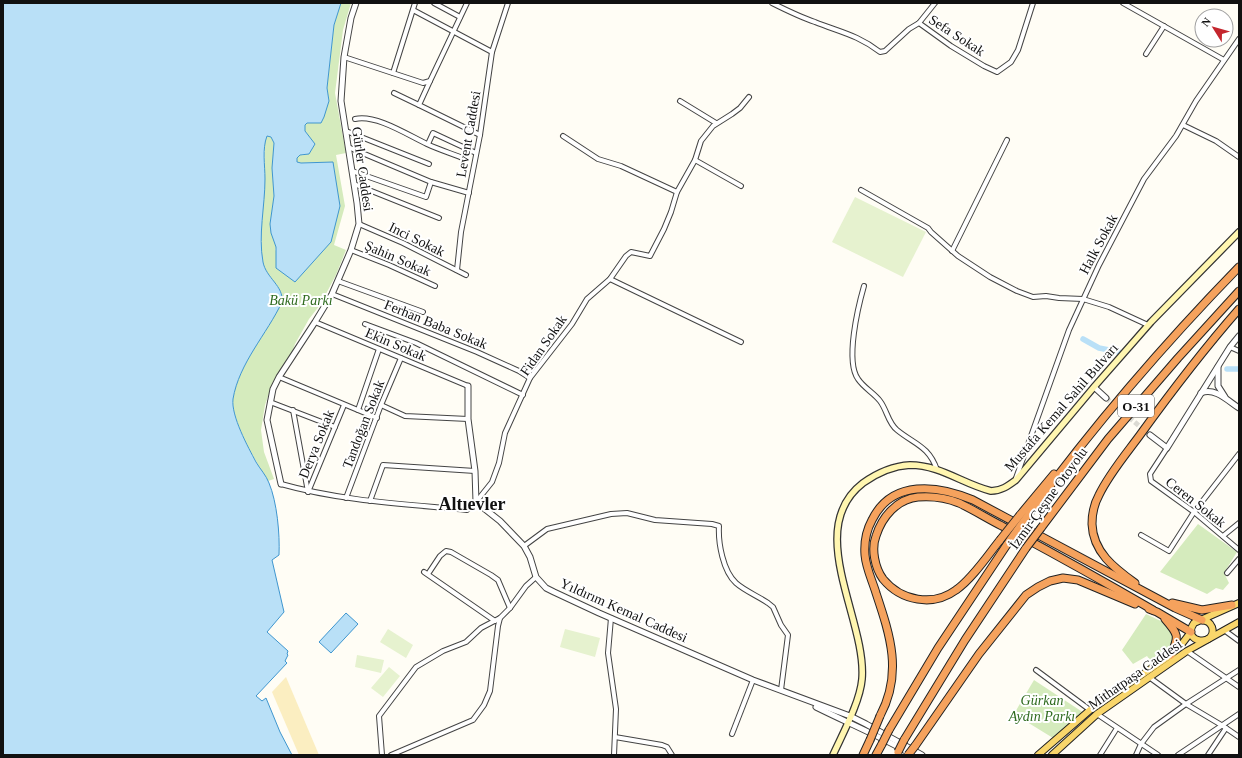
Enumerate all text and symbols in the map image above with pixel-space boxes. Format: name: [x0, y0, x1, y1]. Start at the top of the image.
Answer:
north arrow: [1194, 8, 1234, 48]
street label: Sefa Sokak: [926, 12, 987, 59]
text: N: [1199, 15, 1213, 29]
street label: Levent Caddesi: [454, 90, 483, 178]
street label: Gürler Caddesi: [349, 126, 376, 212]
street label: Halk Sokak: [1076, 212, 1120, 277]
street label: Inci Sokak: [386, 219, 447, 259]
street label: Şahin Sokak: [362, 238, 433, 279]
park label: Bakü Parkı: [269, 293, 333, 308]
street label: Ferhan Baba Sokak: [382, 297, 489, 352]
street label: Fidan Sokak: [517, 312, 570, 378]
street label: Ekin Sokak: [363, 325, 429, 364]
street label: Mustafa Kemal Sahil Bulvarı: [1002, 340, 1121, 474]
street label: Tandoğan Sokak: [340, 378, 387, 471]
road number: O-31: [1118, 395, 1154, 417]
street label: Derya Sokak: [296, 408, 337, 481]
street label: İzmir-Çeşme Otoyolu: [1006, 444, 1090, 552]
street label: Ceren Sokak: [1163, 474, 1229, 530]
district label: Altıevler: [439, 494, 505, 514]
street label: Yıldırım Kemal Caddesi: [558, 576, 690, 645]
street label: Mithatpaşa Caddesi: [1086, 636, 1185, 712]
park label: Gürkan Aydın Parkı: [1008, 693, 1075, 724]

